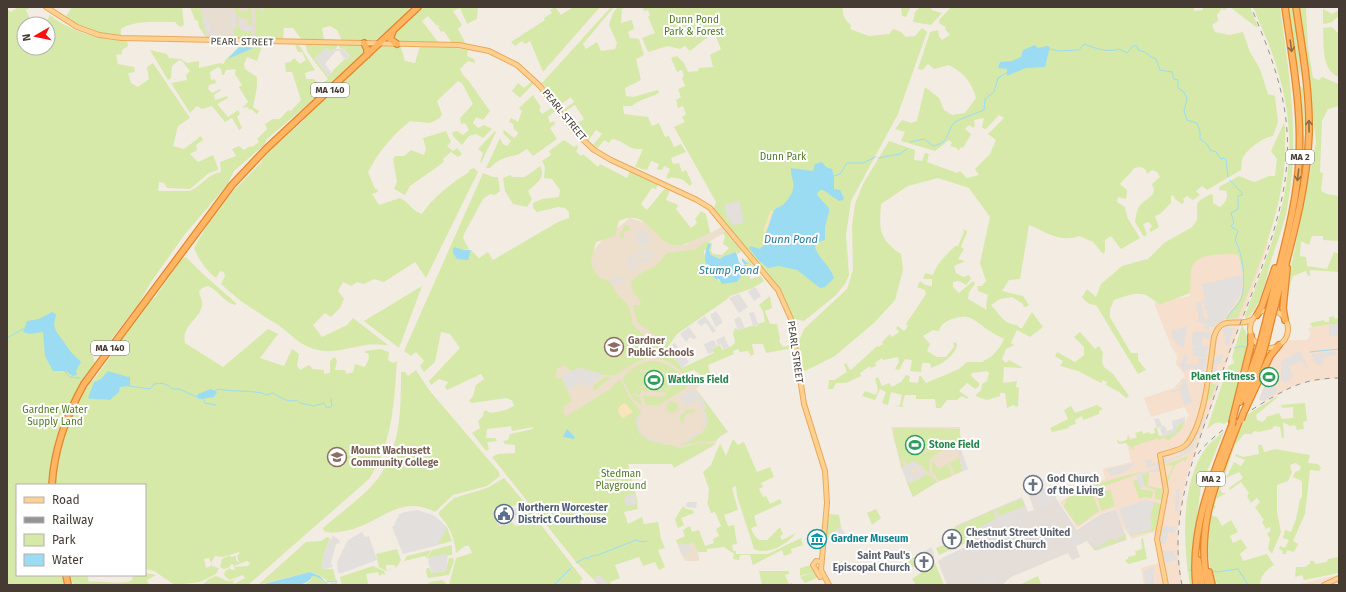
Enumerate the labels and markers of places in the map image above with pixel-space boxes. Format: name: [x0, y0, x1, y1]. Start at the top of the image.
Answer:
place label: Gardner Public Schools: [628, 335, 694, 359]
school or university icon: Gardner Public Schools: [603, 336, 625, 358]
sports icon: Planet Fitness: [1258, 366, 1280, 388]
sports icon: Watkins Field: [643, 369, 665, 391]
place label: Planet Fitness: [1191, 371, 1255, 383]
place label: Watkins Field: [668, 374, 729, 386]
sports icon: Stone Field: [904, 434, 926, 456]
place label: Stone Field: [929, 439, 980, 451]
place label: Mount Wachusett Community College: [351, 445, 439, 469]
school or university icon: Mount Wachusett Community College: [326, 446, 348, 468]
place label: God Church of the Living: [1047, 473, 1104, 497]
church icon: God Church of the Living: [1022, 474, 1044, 496]
place label: Northern Worcester District Courthouse: [518, 502, 609, 526]
public building icon: Northern Worcester District Courthouse: [493, 503, 515, 525]
place label: Chestnut Street United Methodist Church: [966, 527, 1070, 551]
museum icon: Gardner Museum: [806, 528, 828, 550]
church icon: Chestnut Street United Methodist Church: [941, 528, 963, 550]
place label: Gardner Museum: [831, 533, 908, 545]
place label: Saint Paul's Episcopal Church: [833, 550, 910, 574]
church icon: Saint Paul's Episcopal Church: [913, 551, 935, 573]

